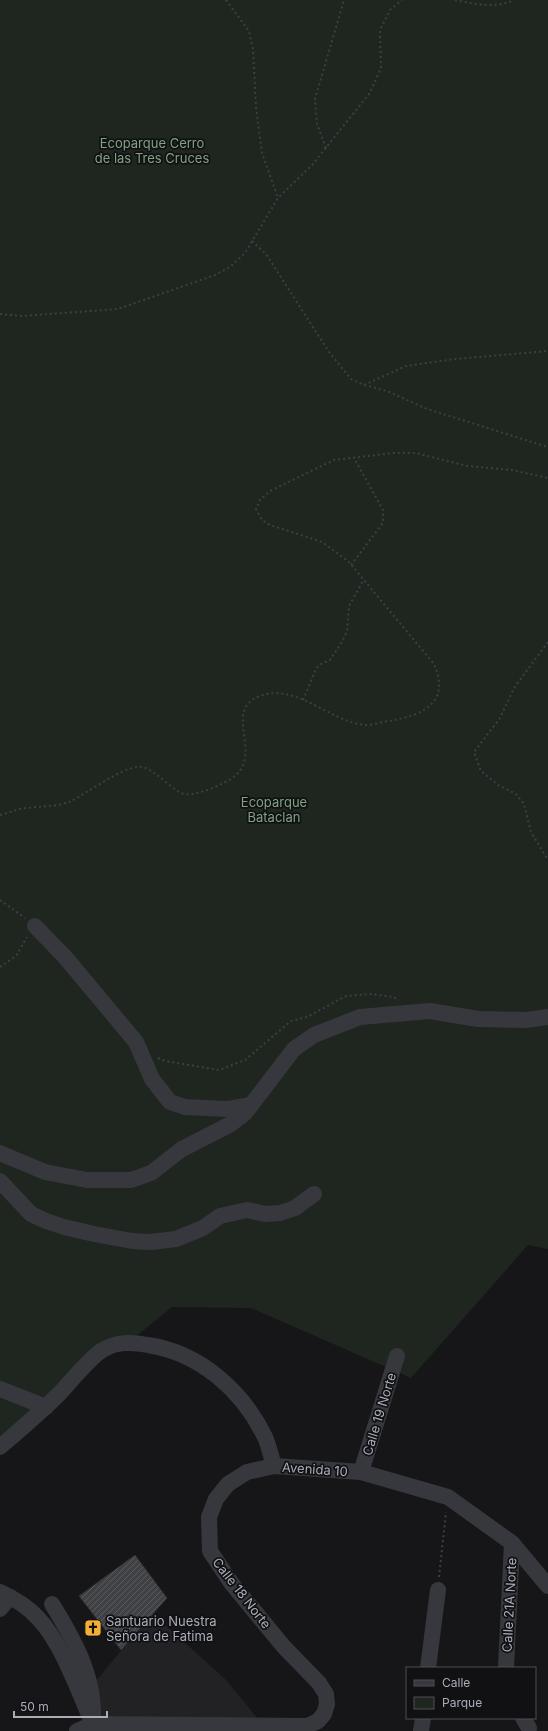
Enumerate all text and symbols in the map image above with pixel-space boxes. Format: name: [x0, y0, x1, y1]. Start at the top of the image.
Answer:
park label: Ecoparque Cerro de las Tres Cruces: [95, 135, 209, 166]
park label: Ecoparque Bataclan: [241, 794, 307, 825]
street label: Calle 19 Norte: [359, 1371, 399, 1457]
street label: Avenida 10: [282, 1459, 348, 1479]
street label: Calle 18 Norte: [209, 1554, 275, 1632]
street label: Calle 21A Norte: [499, 1557, 519, 1653]
place label: Santuario Nuestra Señora de Fatima: [106, 1613, 217, 1644]
church icon: Santuario Nuestra Señora de Fatima: [83, 1618, 103, 1638]
legend: [406, 1667, 536, 1719]
text: Calle: [442, 1675, 470, 1690]
scale bar: [14, 1693, 107, 1719]
text: Parque: [442, 1695, 482, 1710]
text: 50 m: [20, 1699, 49, 1714]

